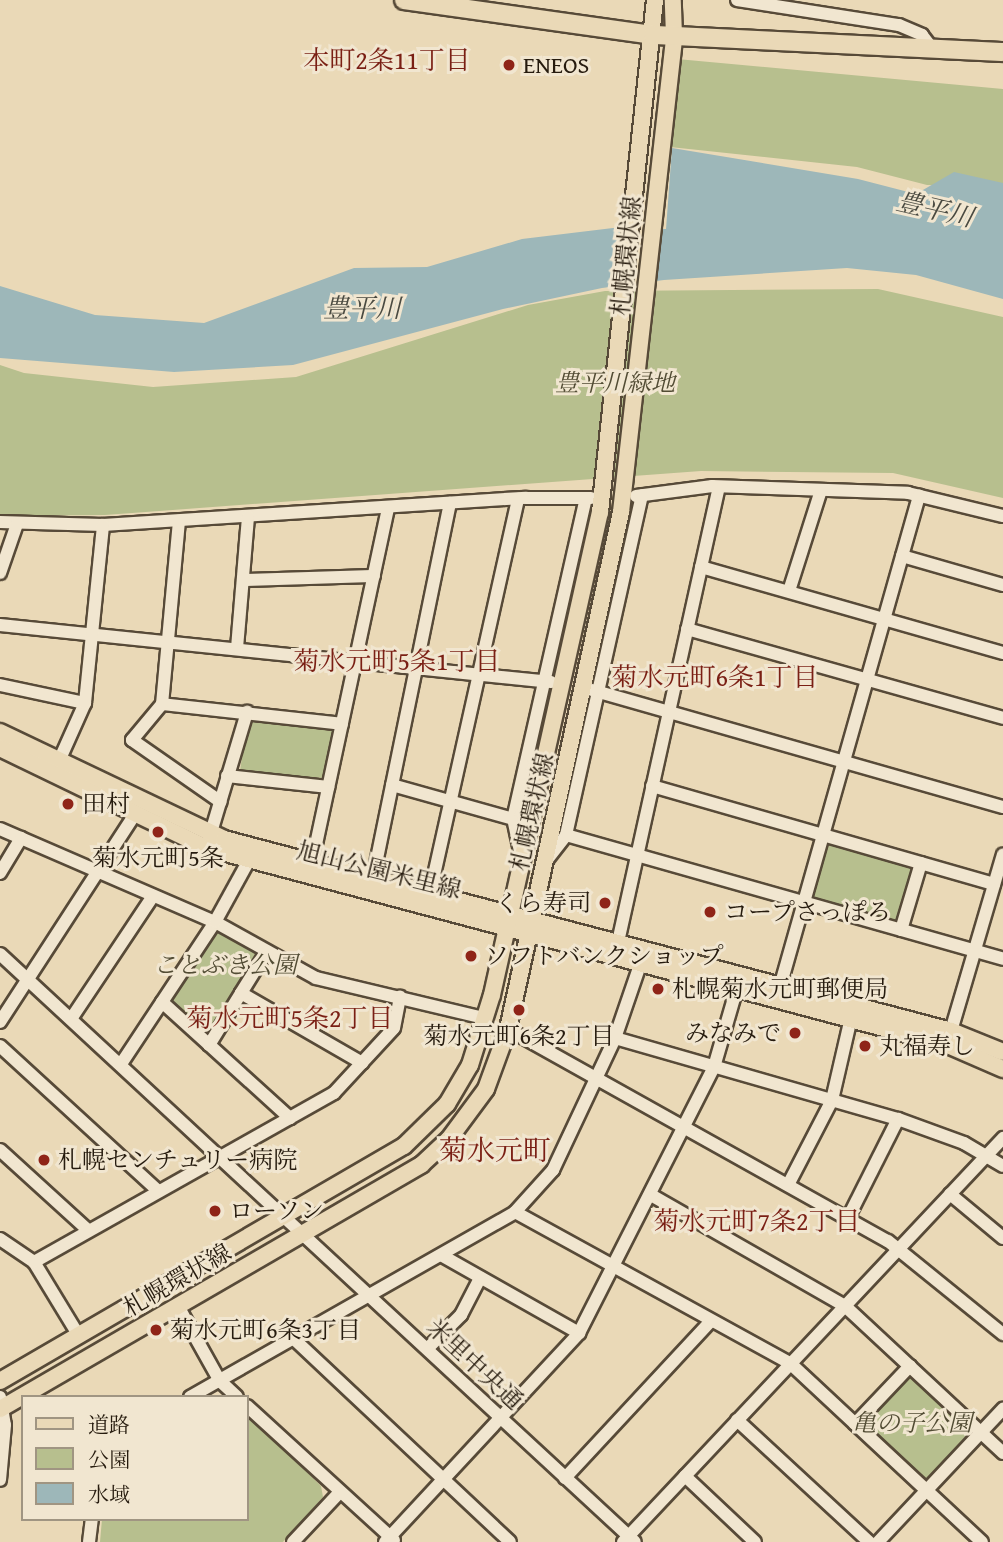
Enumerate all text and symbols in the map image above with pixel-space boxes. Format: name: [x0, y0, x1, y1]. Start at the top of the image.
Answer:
district label: 本町2条11丁目: [303, 44, 471, 76]
place label: ENEOS: [523, 51, 589, 79]
marker: ENEOS: [501, 57, 517, 73]
water label: 豊平川: [893, 185, 977, 233]
street label: 札幌環状線: [605, 195, 647, 317]
water label: 豊平川: [323, 292, 401, 324]
park label: 豊平川緑地: [555, 369, 675, 397]
district label: 菊水元町5条1丁目: [293, 645, 501, 677]
district label: 菊水元町6条1丁目: [611, 661, 819, 693]
street label: 札幌環状線: [504, 750, 560, 874]
place label: 田村: [82, 790, 130, 818]
marker: 田村: [60, 796, 76, 812]
marker: 菊水元町5条: [150, 824, 166, 840]
street label: 旭山公園米里線: [294, 836, 464, 904]
place label: 菊水元町5条: [92, 844, 224, 872]
place label: くら寿司: [495, 889, 591, 917]
marker: くら寿司: [597, 895, 613, 911]
place label: コープさっぽろ: [724, 898, 892, 926]
marker: コープさっぽろ: [702, 904, 718, 920]
place label: ソフトバンクショップ: [485, 942, 725, 970]
marker: ソフトバンクショップ: [463, 948, 479, 964]
park label: ことぶき公園: [153, 951, 297, 979]
place label: 札幌菊水元町郵便局: [672, 975, 888, 1003]
marker: 札幌菊水元町郵便局: [650, 981, 666, 997]
district label: 菊水元町5条2丁目: [186, 1002, 394, 1034]
marker: 菊水元町6条2丁目: [511, 1002, 527, 1018]
place label: みなみで: [685, 1019, 781, 1047]
place label: 菊水元町6条2丁目: [423, 1022, 615, 1050]
marker: みなみで: [787, 1025, 803, 1041]
place label: 丸福寿し: [879, 1032, 975, 1060]
marker: 丸福寿し: [857, 1038, 873, 1054]
district label: 菊水元町: [439, 1133, 551, 1167]
place label: 札幌センチュリー病院: [58, 1146, 298, 1174]
marker: 札幌センチュリー病院: [36, 1152, 52, 1168]
place label: ローソン: [229, 1197, 325, 1225]
marker: ローソン: [207, 1203, 223, 1219]
district label: 菊水元町7条2丁目: [653, 1205, 861, 1237]
street label: 札幌環状線: [118, 1238, 236, 1322]
street label: 米里中央通: [421, 1313, 529, 1415]
place label: 菊水元町6条3丁目: [170, 1316, 361, 1344]
marker: 菊水元町6条3丁目: [148, 1322, 164, 1338]
legend: [21, 1395, 248, 1521]
text: 道路: [88, 1409, 130, 1440]
park label: 亀の子公園: [852, 1409, 972, 1437]
text: 公園: [88, 1444, 130, 1475]
text: 水域: [88, 1479, 130, 1510]

